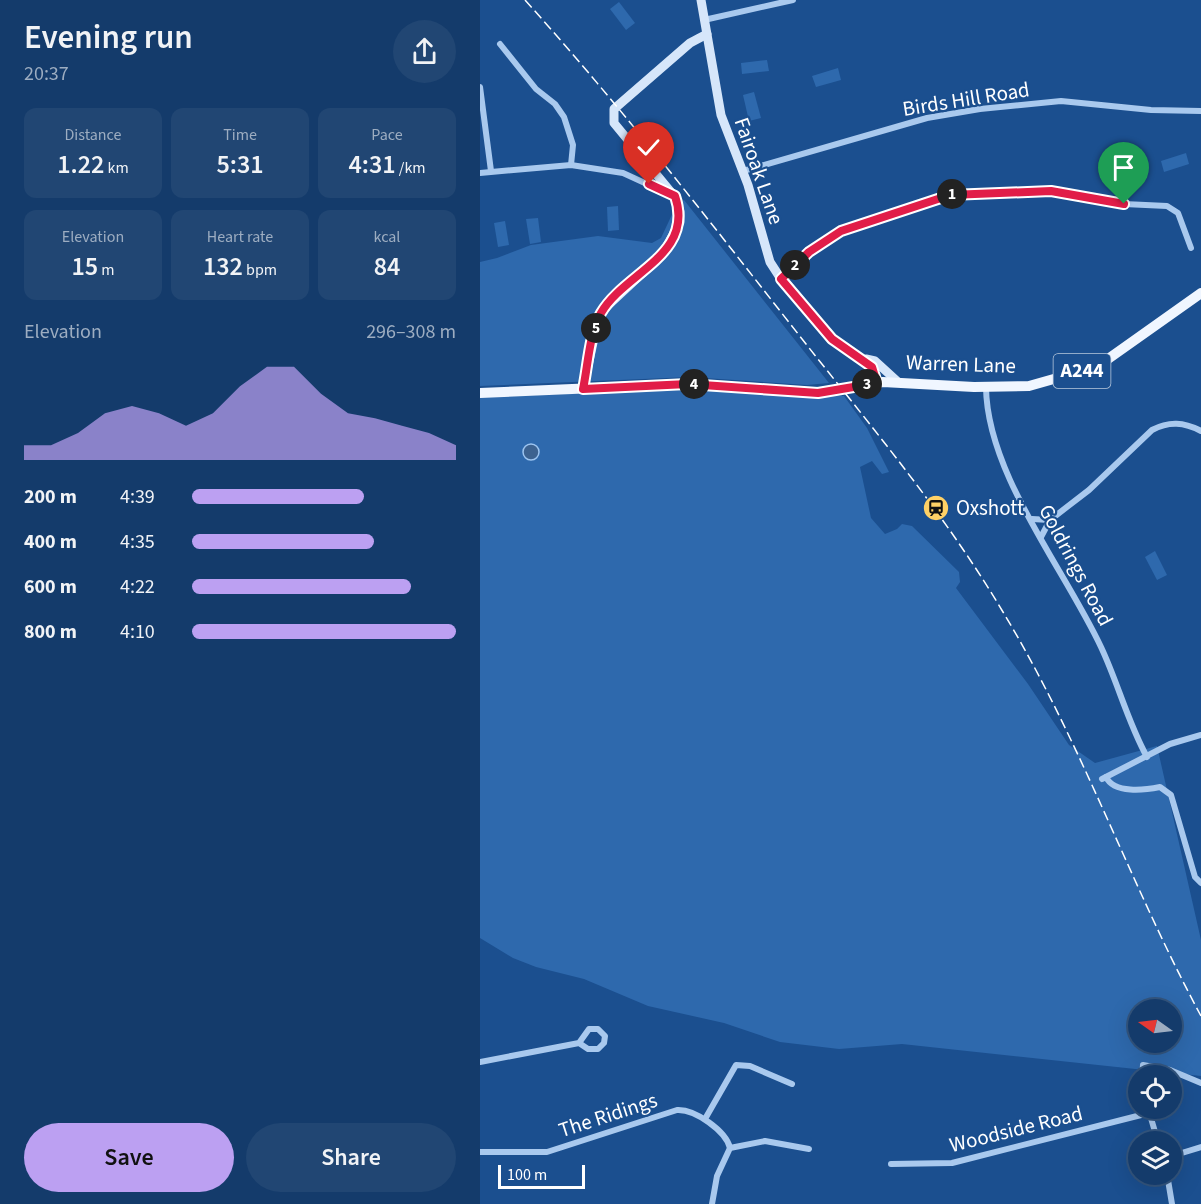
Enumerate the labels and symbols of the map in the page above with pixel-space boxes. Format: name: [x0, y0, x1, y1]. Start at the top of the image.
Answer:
street label: Birds Hill Road: [900, 74, 1032, 124]
street label: Fairoak Lane: [727, 113, 791, 229]
pin: [623, 122, 674, 184]
pin: [1098, 142, 1149, 204]
pin: 1: [937, 179, 967, 209]
pin: 2: [780, 250, 810, 280]
pin: 5: [581, 313, 611, 343]
street label: Warren Lane: [906, 347, 1016, 381]
road number: A244: [1054, 354, 1110, 388]
pin: 4: [679, 369, 709, 399]
pin: 3: [852, 369, 882, 399]
station icon: Oxshott: [921, 493, 951, 523]
place label: Oxshott: [956, 493, 1024, 523]
street label: Goldrings Road: [1031, 499, 1121, 631]
north arrow: [1128, 999, 1182, 1053]
street label: The Ridings: [555, 1085, 661, 1145]
street label: Woodside Road: [946, 1098, 1086, 1160]
scale bar: [498, 1162, 585, 1190]

